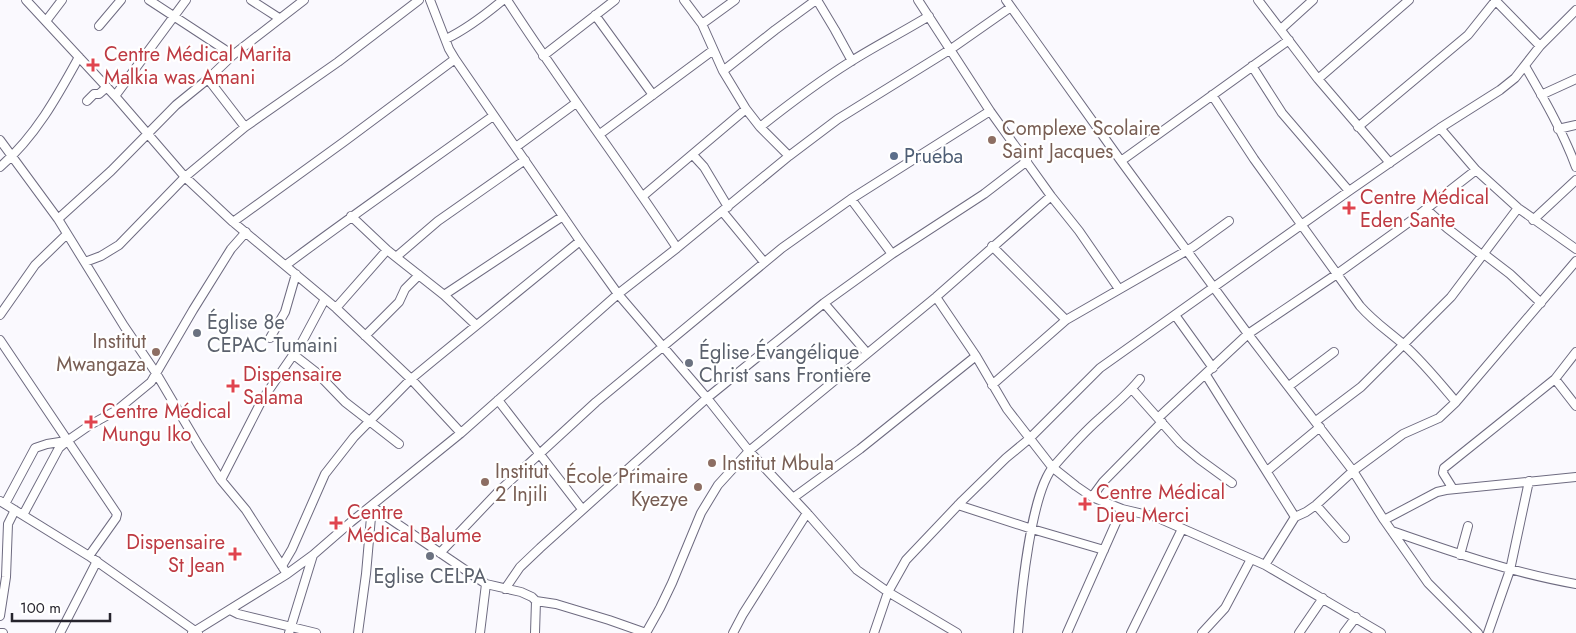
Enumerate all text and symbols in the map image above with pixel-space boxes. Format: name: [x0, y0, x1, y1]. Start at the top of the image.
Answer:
place label: Centre Médical Marita Malkia was Amani: [104, 40, 291, 92]
marker: Centre Médical Marita Malkia was Amani: [86, 58, 100, 72]
place label: Complexe Scolaire Saint Jacques: [1002, 114, 1160, 166]
marker: Complexe Scolaire Saint Jacques: [986, 134, 998, 146]
place label: Prueba: [904, 142, 963, 171]
marker: Prueba: [888, 150, 900, 162]
place label: Centre Médical Eden Sante: [1360, 183, 1489, 235]
marker: Centre Médical Eden Sante: [1342, 201, 1356, 215]
place label: Église 8e CEPAC Tumaini: [207, 308, 338, 360]
place label: Institut Mwangaza: [56, 327, 146, 379]
marker: Église 8e CEPAC Tumaini: [191, 327, 203, 339]
place label: Église Évangélique Christ sans Frontière: [699, 338, 871, 390]
marker: Institut Mwangaza: [150, 346, 162, 358]
marker: Église Évangélique Christ sans Frontière: [683, 357, 695, 369]
place label: Dispensaire Salama: [243, 360, 342, 412]
marker: Dispensaire Salama: [227, 380, 239, 392]
place label: Centre Médical Mungu Iko: [102, 397, 231, 449]
marker: Centre Médical Mungu Iko: [84, 415, 98, 429]
place label: Institut Mbula: [722, 449, 834, 478]
place label: Institut 2 Injili: [495, 457, 549, 509]
marker: Institut Mbula: [706, 457, 718, 469]
place label: École Primaire Kyezye: [566, 462, 688, 514]
marker: Institut 2 Injili: [479, 476, 491, 488]
place label: Centre Médical Dieu Merci: [1096, 478, 1225, 530]
marker: École Primaire Kyezye: [692, 481, 704, 493]
marker: Centre Médical Dieu Merci: [1078, 497, 1092, 511]
place label: Centre Médical Balume: [347, 498, 482, 550]
marker: Centre Médical Balume: [329, 516, 343, 530]
place label: Dispensaire St Jean: [126, 528, 225, 580]
marker: Dispensaire St Jean: [229, 548, 241, 560]
marker: Eglise CELPA: [424, 550, 436, 562]
place label: Eglise CELPA: [373, 562, 487, 591]
scale bar: [12, 590, 110, 622]
text: 100 m: [20, 597, 61, 619]

